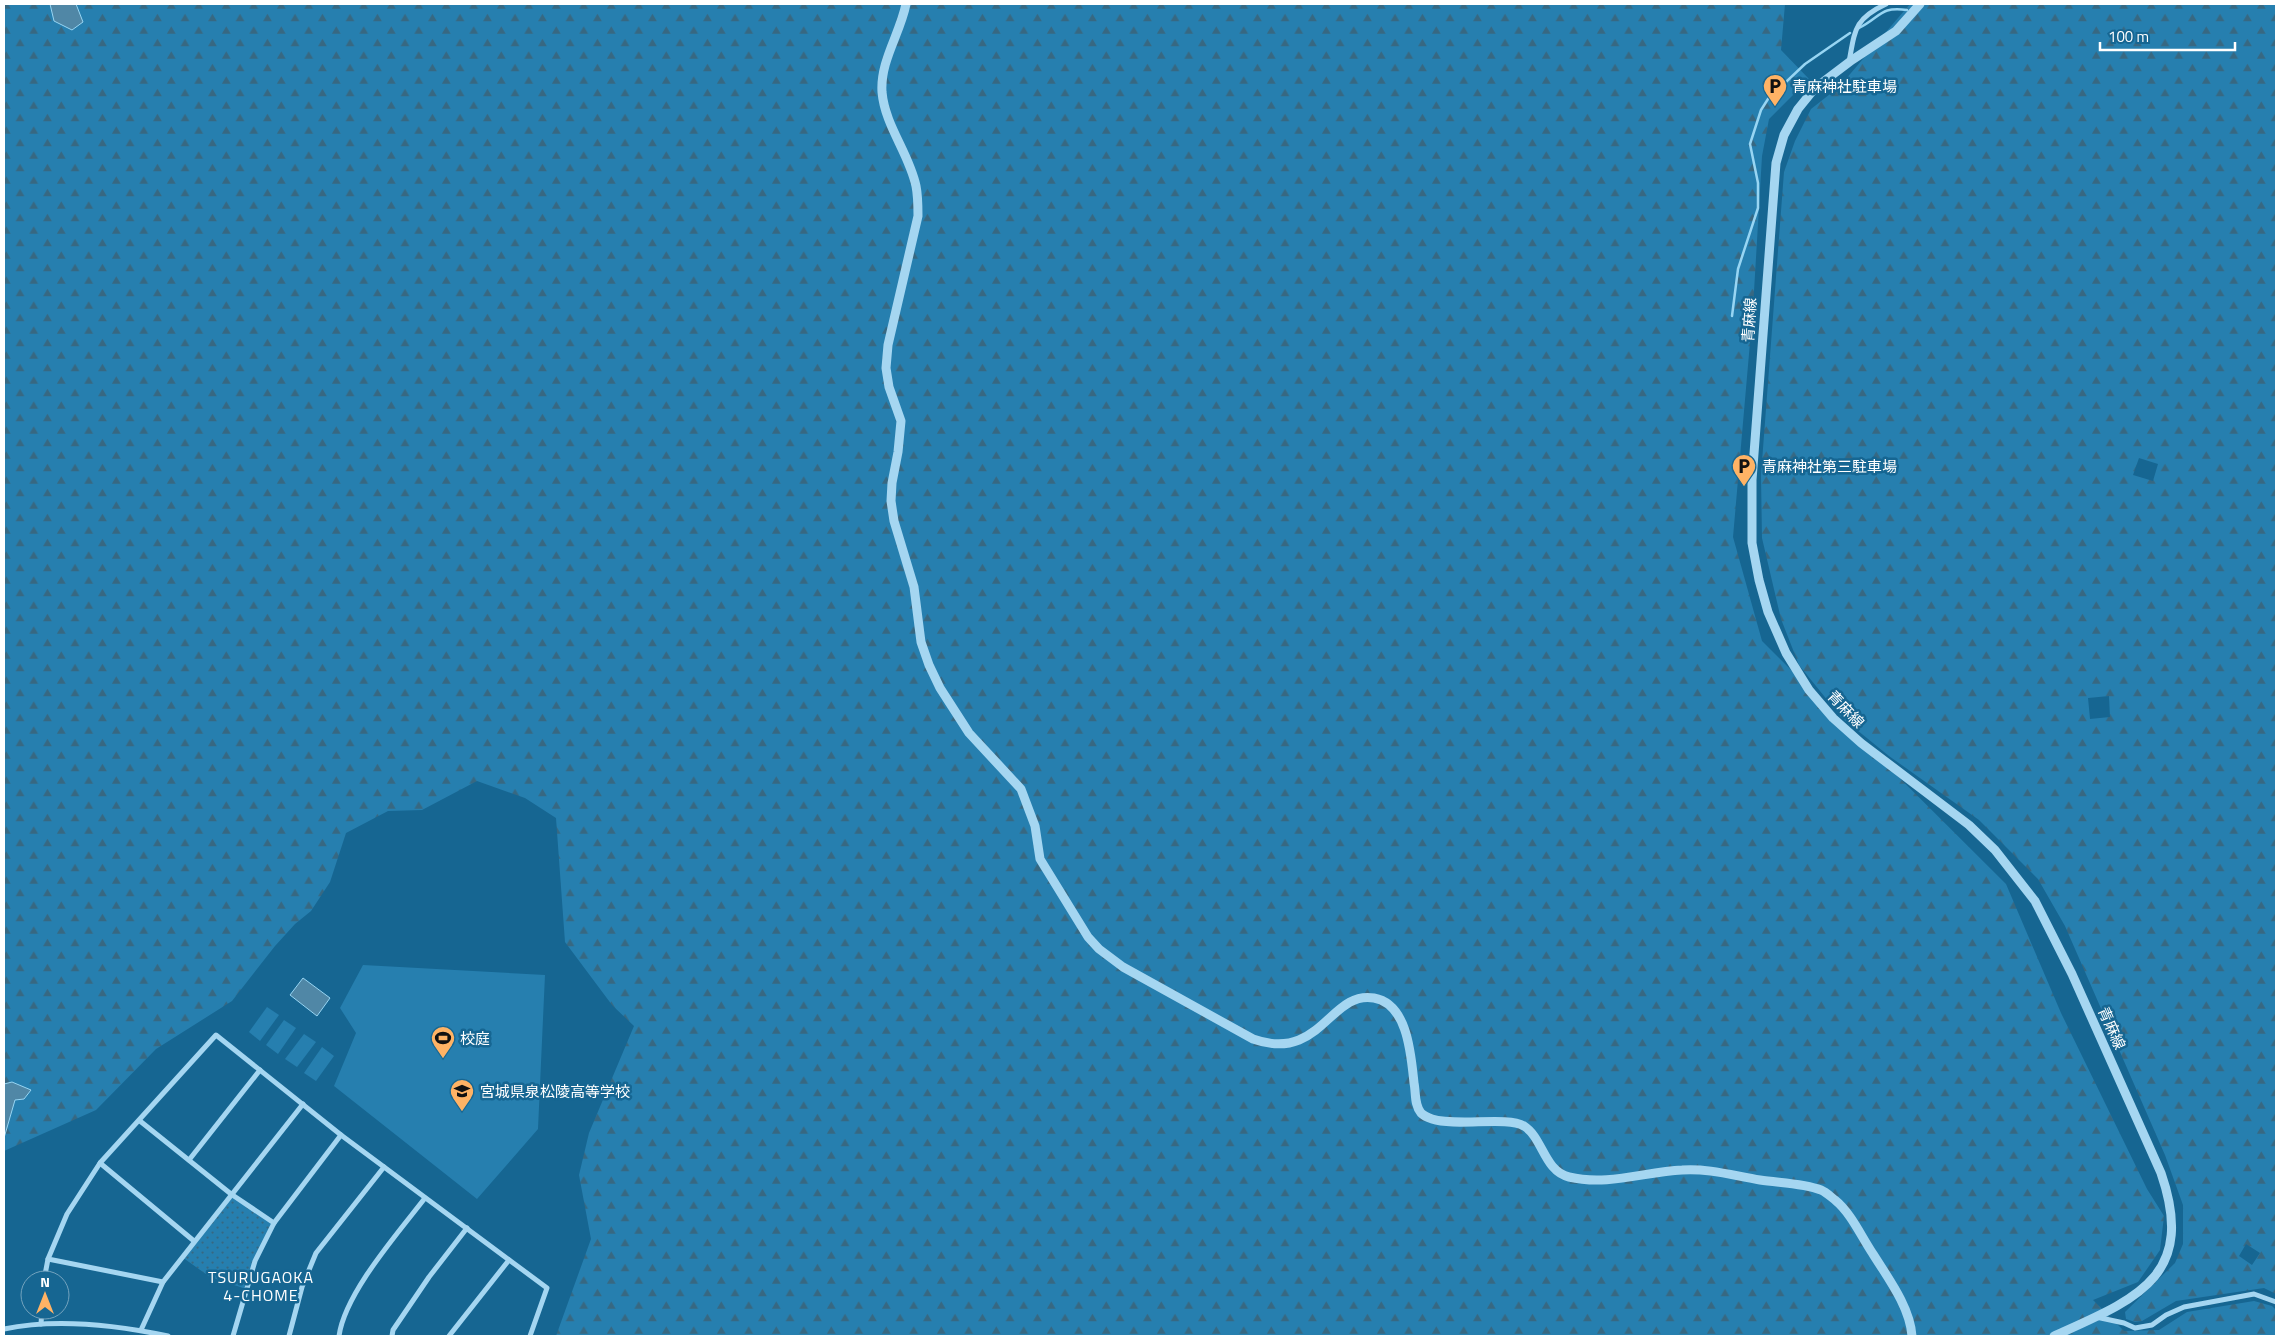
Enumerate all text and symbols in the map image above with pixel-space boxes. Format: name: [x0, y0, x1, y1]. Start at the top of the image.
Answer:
scale bar: [2100, 20, 2235, 52]
text: 100 m: [2108, 25, 2149, 48]
parking icon: 青麻神社駐車場: [1762, 73, 1788, 107]
place label: 青麻神社駐車場: [1792, 75, 1897, 98]
street label: 青麻線: [1736, 297, 1762, 343]
parking icon: 青麻神社第三駐車場: [1731, 453, 1757, 487]
place label: 青麻神社第三駐車場: [1762, 455, 1897, 478]
street label: 青麻線: [1822, 685, 1870, 733]
street label: 青麻線: [2092, 1003, 2132, 1053]
sports icon: 校庭: [430, 1025, 456, 1059]
place label: 校庭: [460, 1027, 490, 1050]
school or university icon: 宮城県泉松陵高等学校: [449, 1078, 475, 1112]
place label: 宮城県泉松陵高等学校: [480, 1080, 630, 1103]
district label: TSURUGAOKA 4-CHOME: [208, 1265, 314, 1307]
north arrow: [20, 1270, 70, 1320]
text: N: [40, 1271, 50, 1292]

